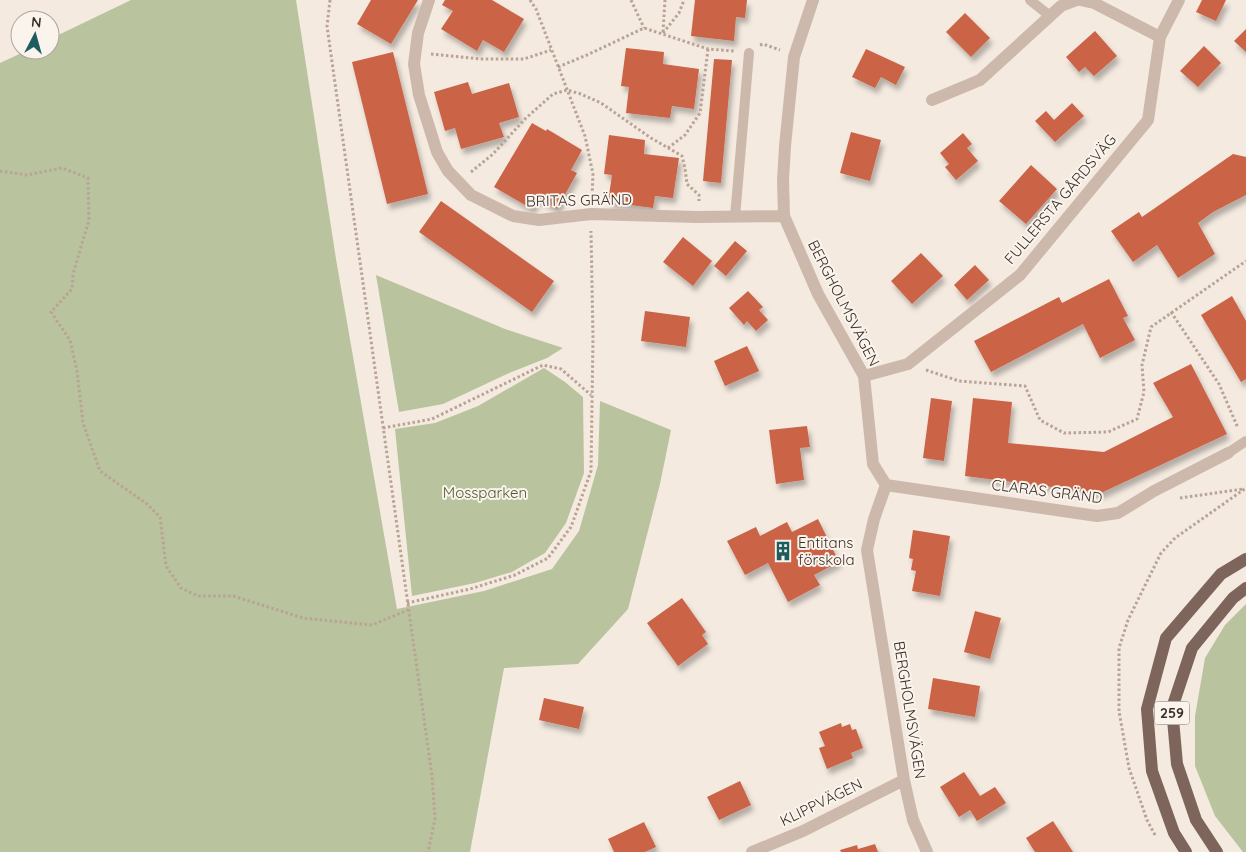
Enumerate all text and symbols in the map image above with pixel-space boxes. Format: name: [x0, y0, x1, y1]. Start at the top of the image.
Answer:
north arrow: [10, 10, 60, 60]
text: N: [30, 13, 42, 32]
street label: FULLERSTA GÅRDSVÄG: [1000, 130, 1120, 268]
street label: BRITAS GRÄND: [526, 190, 632, 210]
street label: BERGHOLMSVÄGEN: [804, 237, 884, 369]
street label: CLARAS GRÄND: [990, 475, 1104, 507]
park label: Mossparken: [443, 483, 527, 502]
place label: Entitans förskola: [798, 533, 855, 569]
building icon: Entitans förskola: [772, 540, 794, 562]
street label: BERGHOLMSVÄGEN: [890, 640, 930, 780]
road number: 259: [1154, 701, 1190, 724]
street label: KLIPPVÄGEN: [777, 774, 865, 830]

